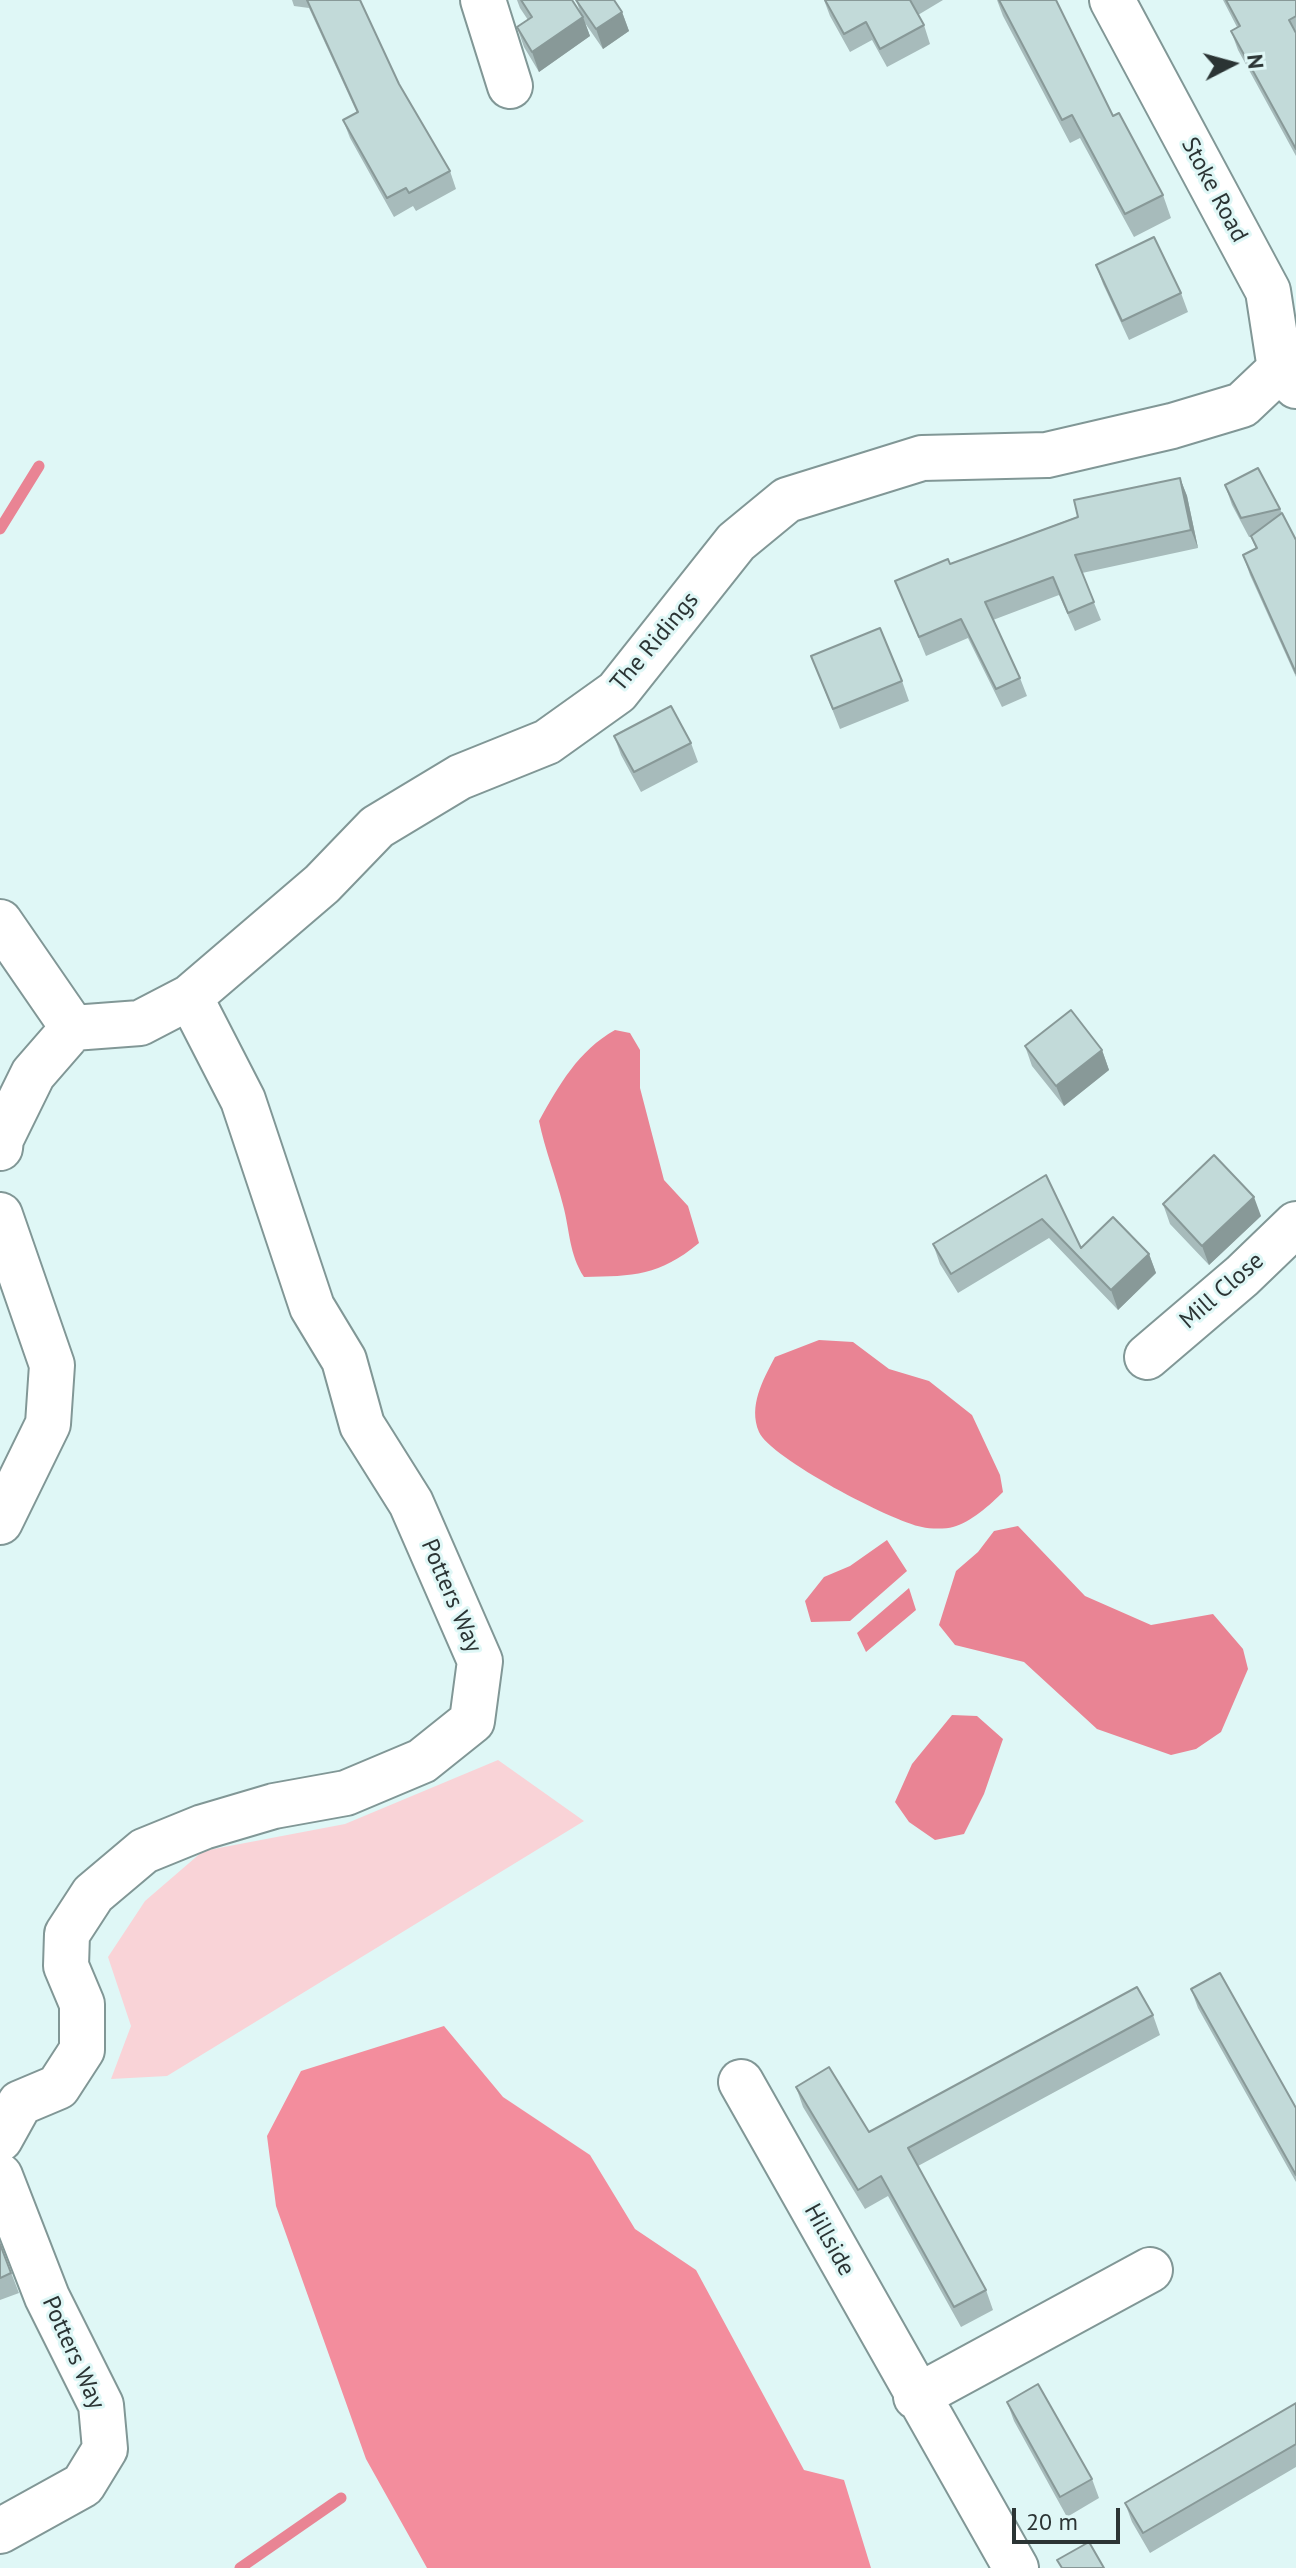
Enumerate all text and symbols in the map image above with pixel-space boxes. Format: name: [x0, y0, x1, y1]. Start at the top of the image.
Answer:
north arrow: [1192, 24, 1272, 104]
text: N: [1241, 53, 1271, 70]
street label: Stoke Road: [1175, 133, 1253, 247]
street label: The Ridings: [605, 586, 705, 698]
street label: Mill Close: [1174, 1247, 1270, 1335]
street label: Potters Way: [414, 1535, 488, 1657]
street label: Hillside: [797, 2199, 861, 2281]
street label: Potters Way: [35, 2292, 111, 2414]
scale bar: [1016, 2492, 1124, 2542]
text: 20 m: [1026, 2506, 1078, 2537]

